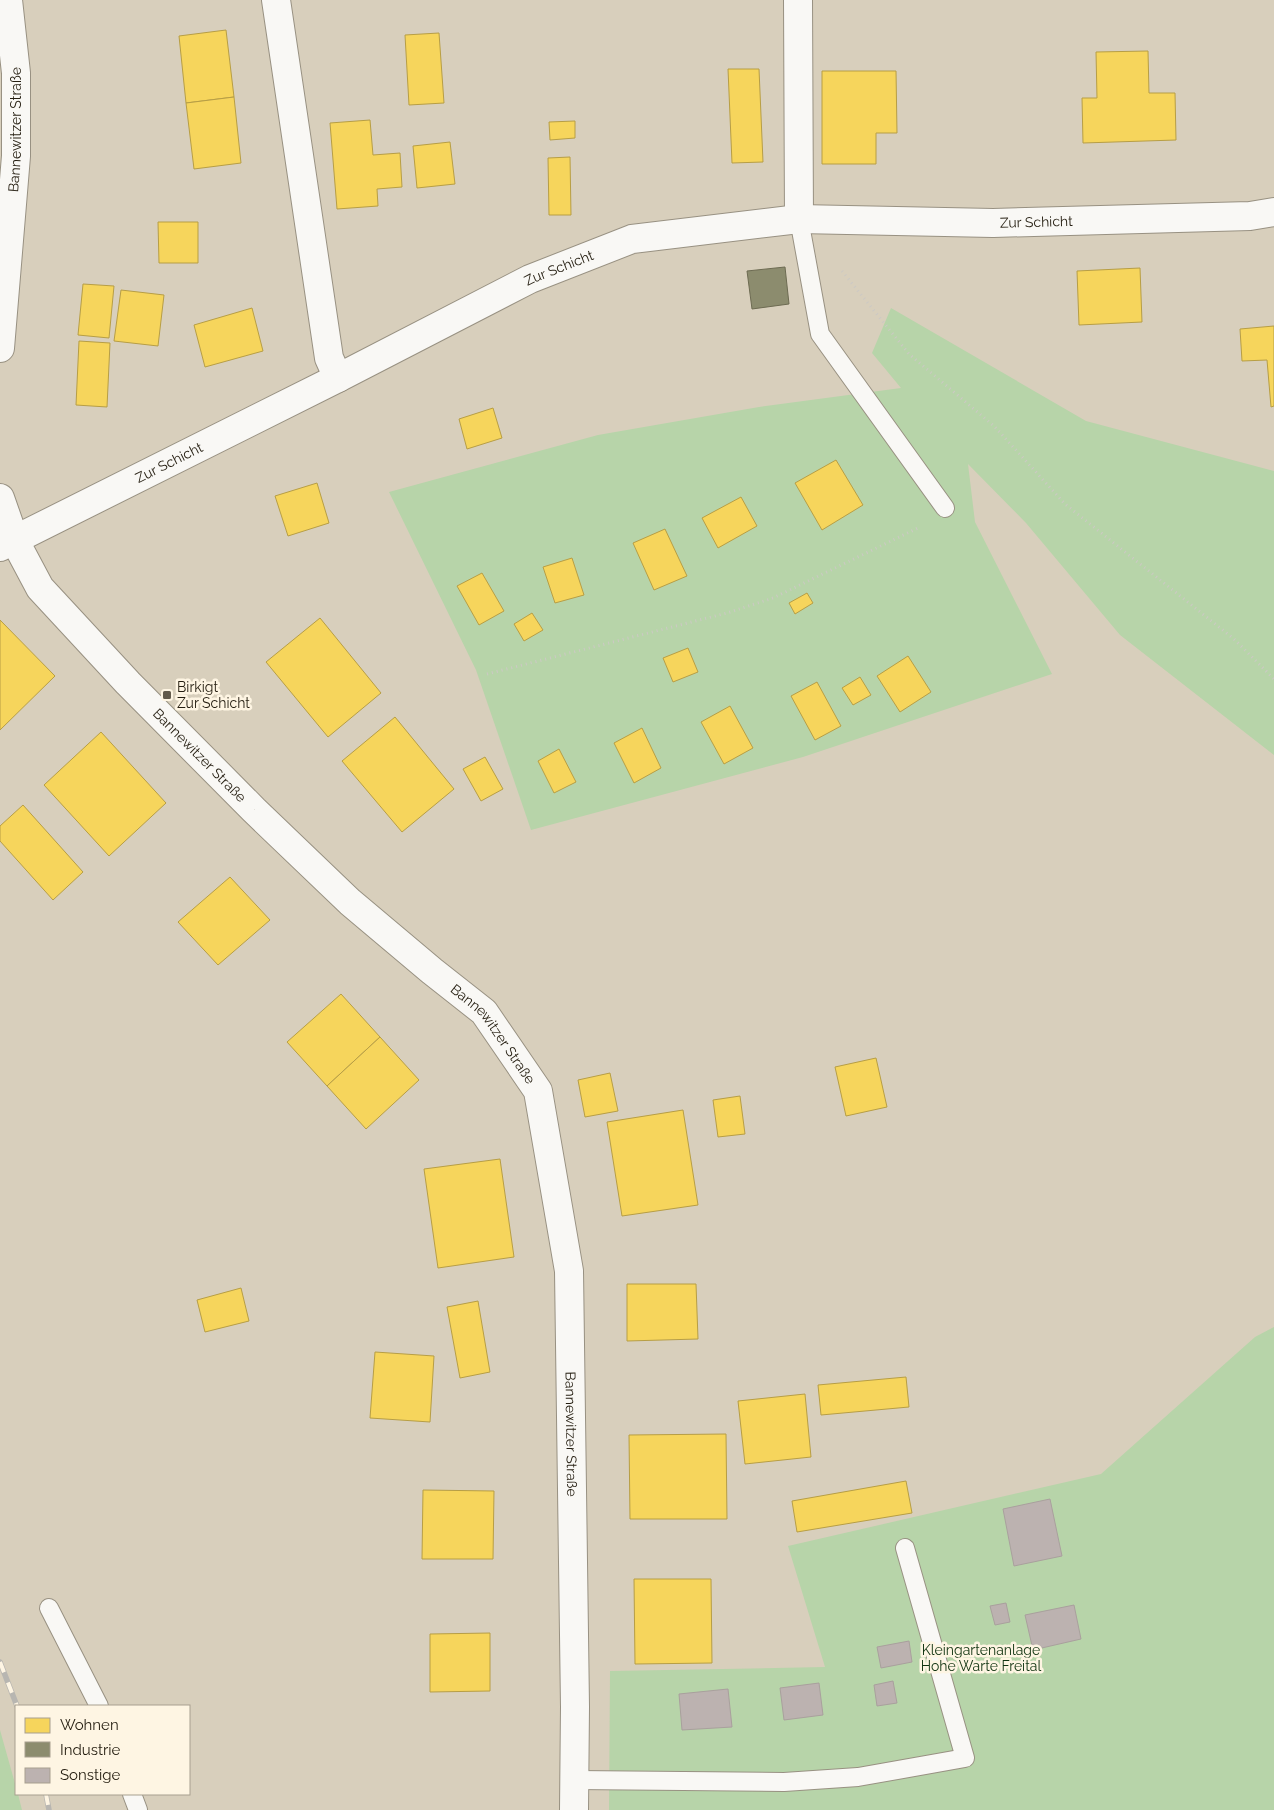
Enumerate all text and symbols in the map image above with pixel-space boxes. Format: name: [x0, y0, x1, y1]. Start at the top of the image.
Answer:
street label: Bannewitzer Straße: [5, 66, 24, 193]
street label: Zur Schicht: [1000, 213, 1073, 231]
street label: Zur Schicht: [522, 247, 596, 289]
street label: Zur Schicht: [133, 439, 206, 486]
place label: Birkigt Zur Schicht: [177, 679, 250, 711]
marker: Birkigt Zur Schicht: [161, 689, 173, 701]
street label: Bannewitzer Straße: [150, 705, 249, 805]
street label: Bannewitzer Straße: [448, 981, 539, 1087]
street label: Bannewitzer Straße: [562, 1371, 580, 1497]
park label: Kleingartenanlage Hohe Warte Freital: [921, 1642, 1041, 1674]
legend: [15, 1705, 190, 1795]
text: Wohnen: [60, 1716, 119, 1734]
text: Industrie: [60, 1741, 121, 1759]
text: Sonstige: [60, 1766, 121, 1784]

